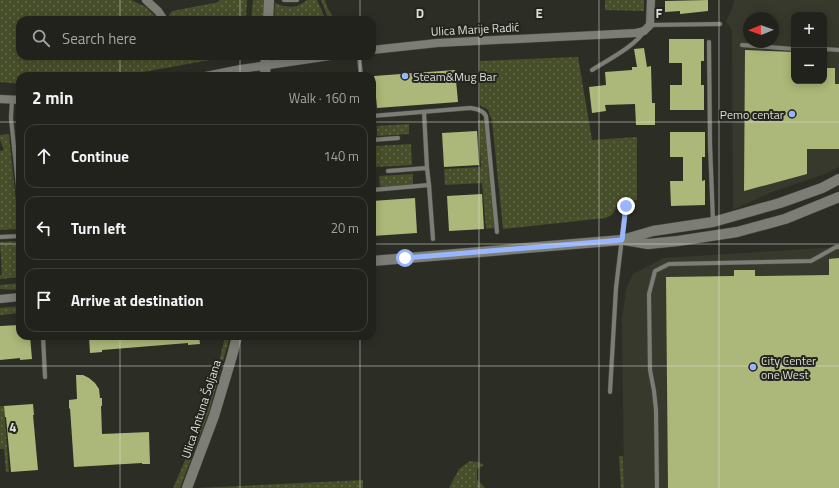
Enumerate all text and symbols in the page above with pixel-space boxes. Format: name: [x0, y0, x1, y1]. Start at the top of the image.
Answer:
text: D: [416, 3, 424, 23]
text: E: [535, 3, 543, 23]
text: F: [656, 3, 663, 23]
north arrow: [743, 12, 779, 48]
map controls: [791, 12, 827, 84]
button: +: [791, 12, 827, 48]
search box: [16, 16, 376, 60]
street label: Ulica Marije Radić: [430, 17, 520, 41]
icon: search: [30, 27, 52, 49]
text: Search here: [62, 27, 136, 50]
button: −: [791, 48, 827, 84]
place label: Steam&Mug Bar: [413, 67, 497, 86]
marker: Steam&Mug Bar: [400, 71, 410, 81]
text: 2 min: [32, 85, 73, 111]
text: Walk · 160 m: [289, 88, 360, 108]
place label: Pemo centar: [720, 105, 784, 124]
marker: Pemo centar: [787, 109, 797, 119]
icon: ahead: [33, 145, 55, 167]
text: Continue: [71, 145, 129, 168]
text: 140 m: [323, 146, 359, 166]
route end: [617, 197, 635, 215]
icon: left: [33, 217, 55, 239]
text: Turn left: [71, 217, 126, 240]
text: 20 m: [331, 218, 359, 238]
route start: [396, 249, 414, 267]
icon: arrive: [33, 289, 55, 311]
text: Arrive at destination: [71, 289, 204, 312]
place label: City Center one West: [761, 351, 816, 384]
street label: Ulica Antuna Šoljana: [176, 357, 226, 461]
marker: City Center one West: [748, 362, 758, 372]
text: 4: [9, 417, 17, 437]

